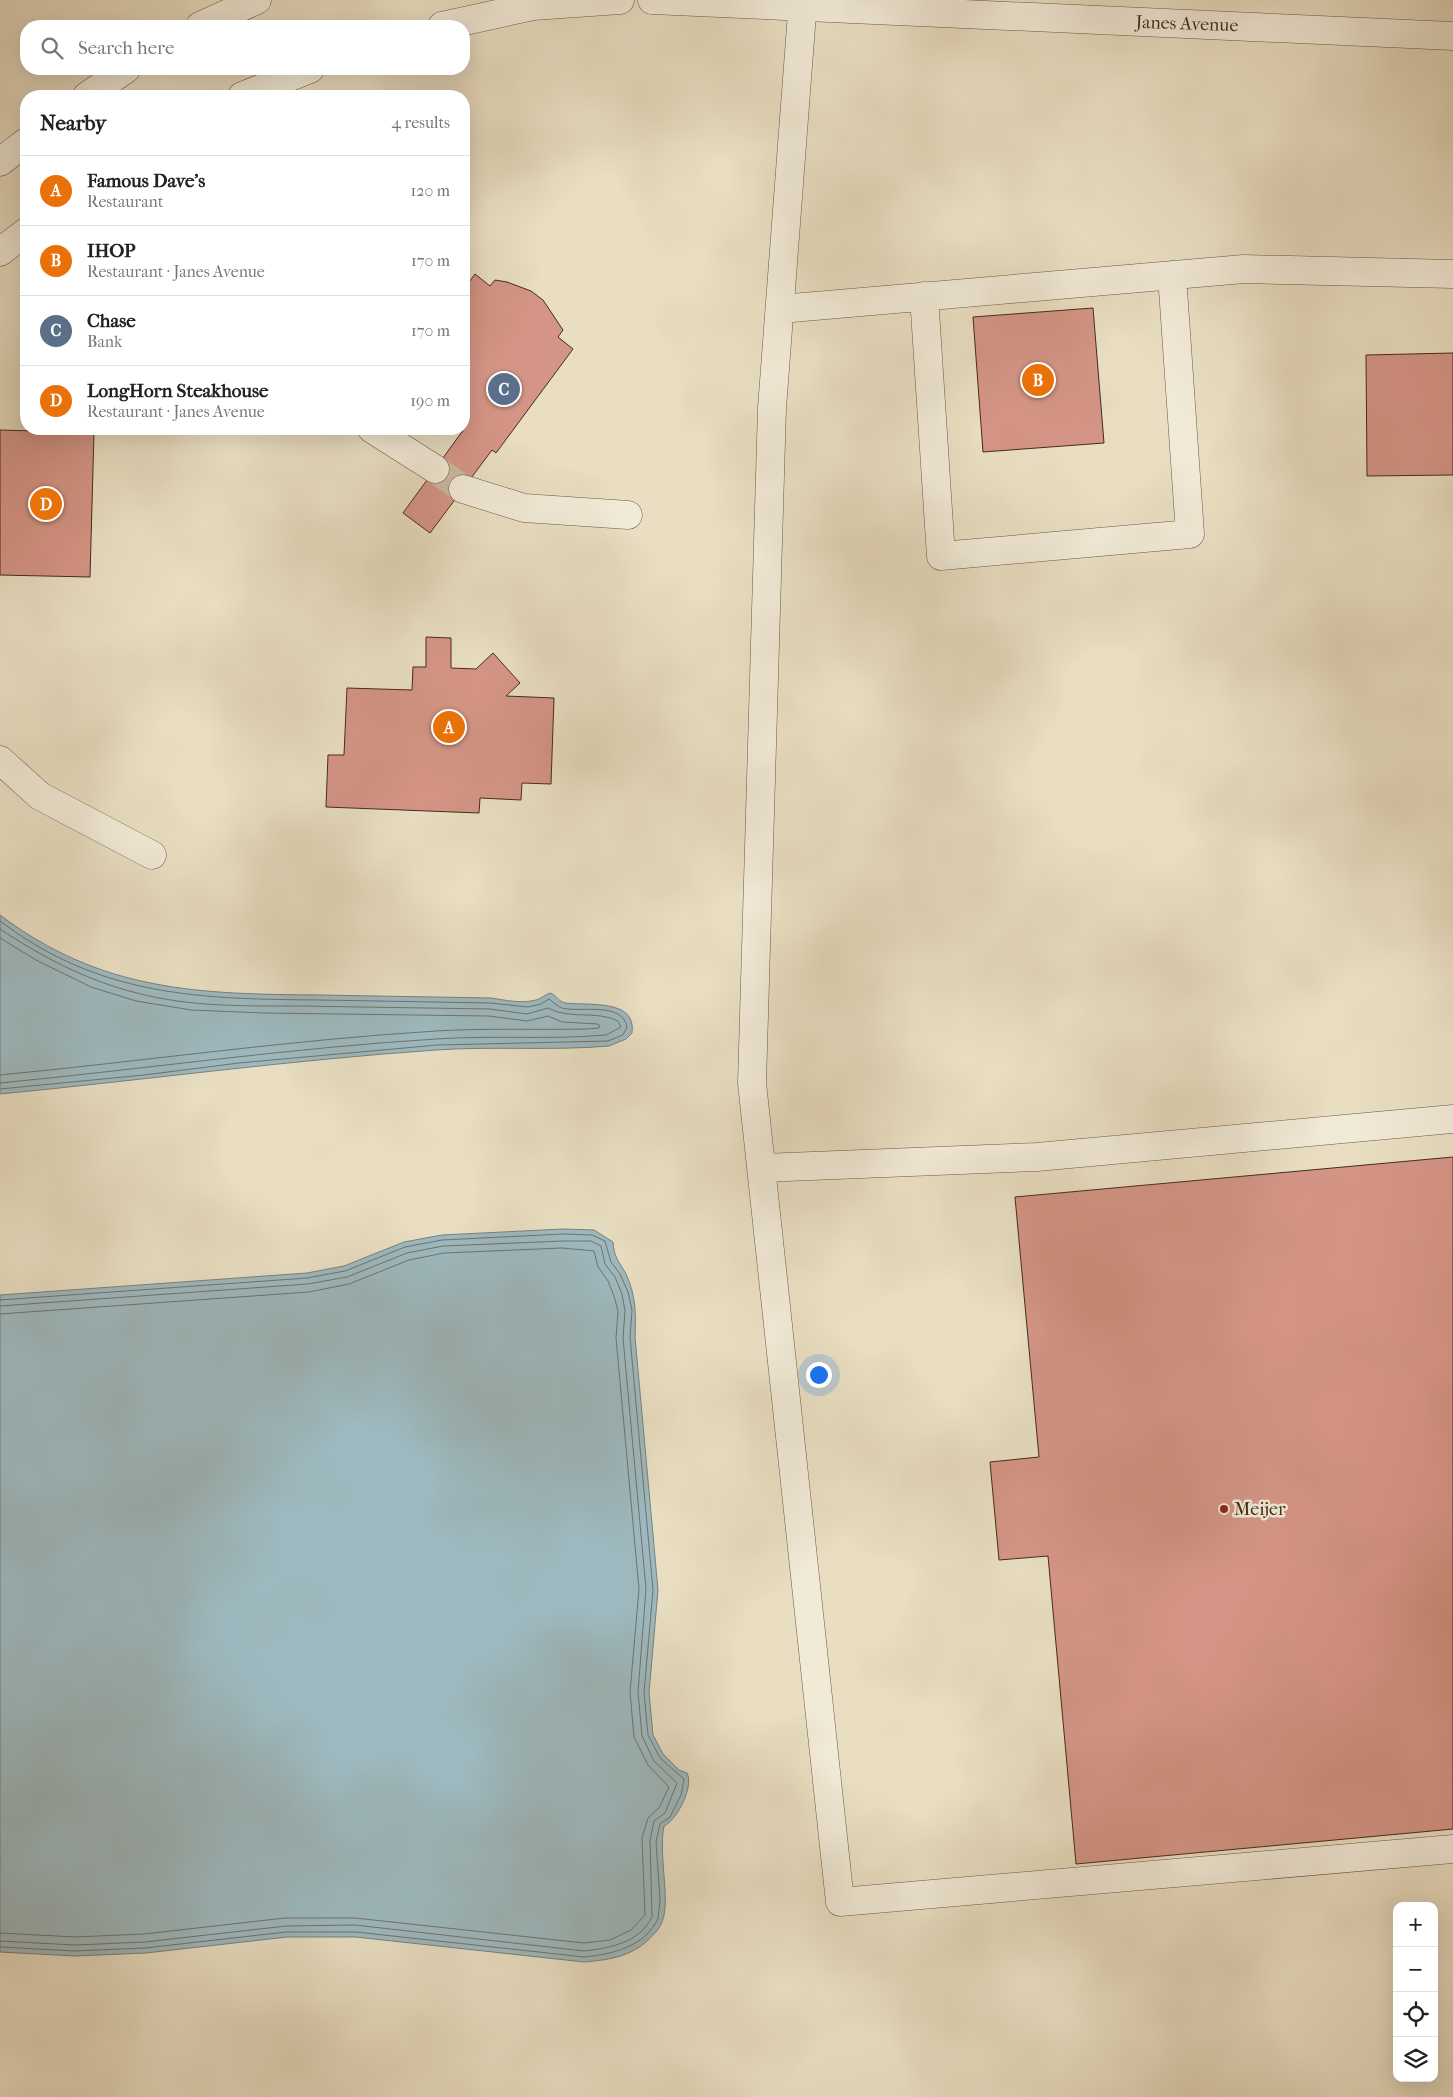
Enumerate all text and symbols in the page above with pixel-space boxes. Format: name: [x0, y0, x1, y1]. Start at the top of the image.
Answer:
street label: Janes Avenue: [1133, 12, 1239, 36]
search box: [20, 20, 470, 75]
icon: search: [38, 34, 66, 62]
text: Search here: [78, 37, 174, 59]
text: Nearby: [40, 111, 106, 135]
text: 4 results: [392, 113, 450, 132]
text: Famous Dave's: [87, 170, 205, 192]
text: A: [51, 181, 61, 200]
text: 120 m: [411, 181, 450, 200]
text: Restaurant: [87, 192, 163, 211]
text: IHOP: [87, 240, 136, 262]
text: B: [51, 251, 61, 270]
text: 170 m: [411, 251, 450, 270]
text: Restaurant · Janes Avenue: [87, 262, 265, 281]
text: Chase: [87, 310, 136, 332]
text: C: [51, 321, 61, 340]
text: 170 m: [411, 321, 450, 340]
text: Bank: [87, 332, 122, 351]
pin: B: [1022, 361, 1054, 399]
pin: C: [488, 370, 520, 408]
text: LongHorn Steakhouse: [87, 380, 268, 402]
text: D: [50, 391, 62, 410]
text: 190 m: [410, 391, 450, 410]
text: Restaurant · Janes Avenue: [87, 402, 265, 421]
pin: D: [30, 485, 62, 523]
pin: A: [433, 708, 465, 746]
your location: [806, 1362, 832, 1388]
place label: Meijer: [1234, 1499, 1286, 1520]
marker: Meijer: [1218, 1503, 1230, 1515]
map controls: [1393, 1902, 1438, 2082]
button: +: [1393, 1902, 1438, 1947]
button: −: [1393, 1947, 1438, 1992]
button: locate: [1393, 1992, 1438, 2037]
button: layers: [1393, 2037, 1438, 2082]

